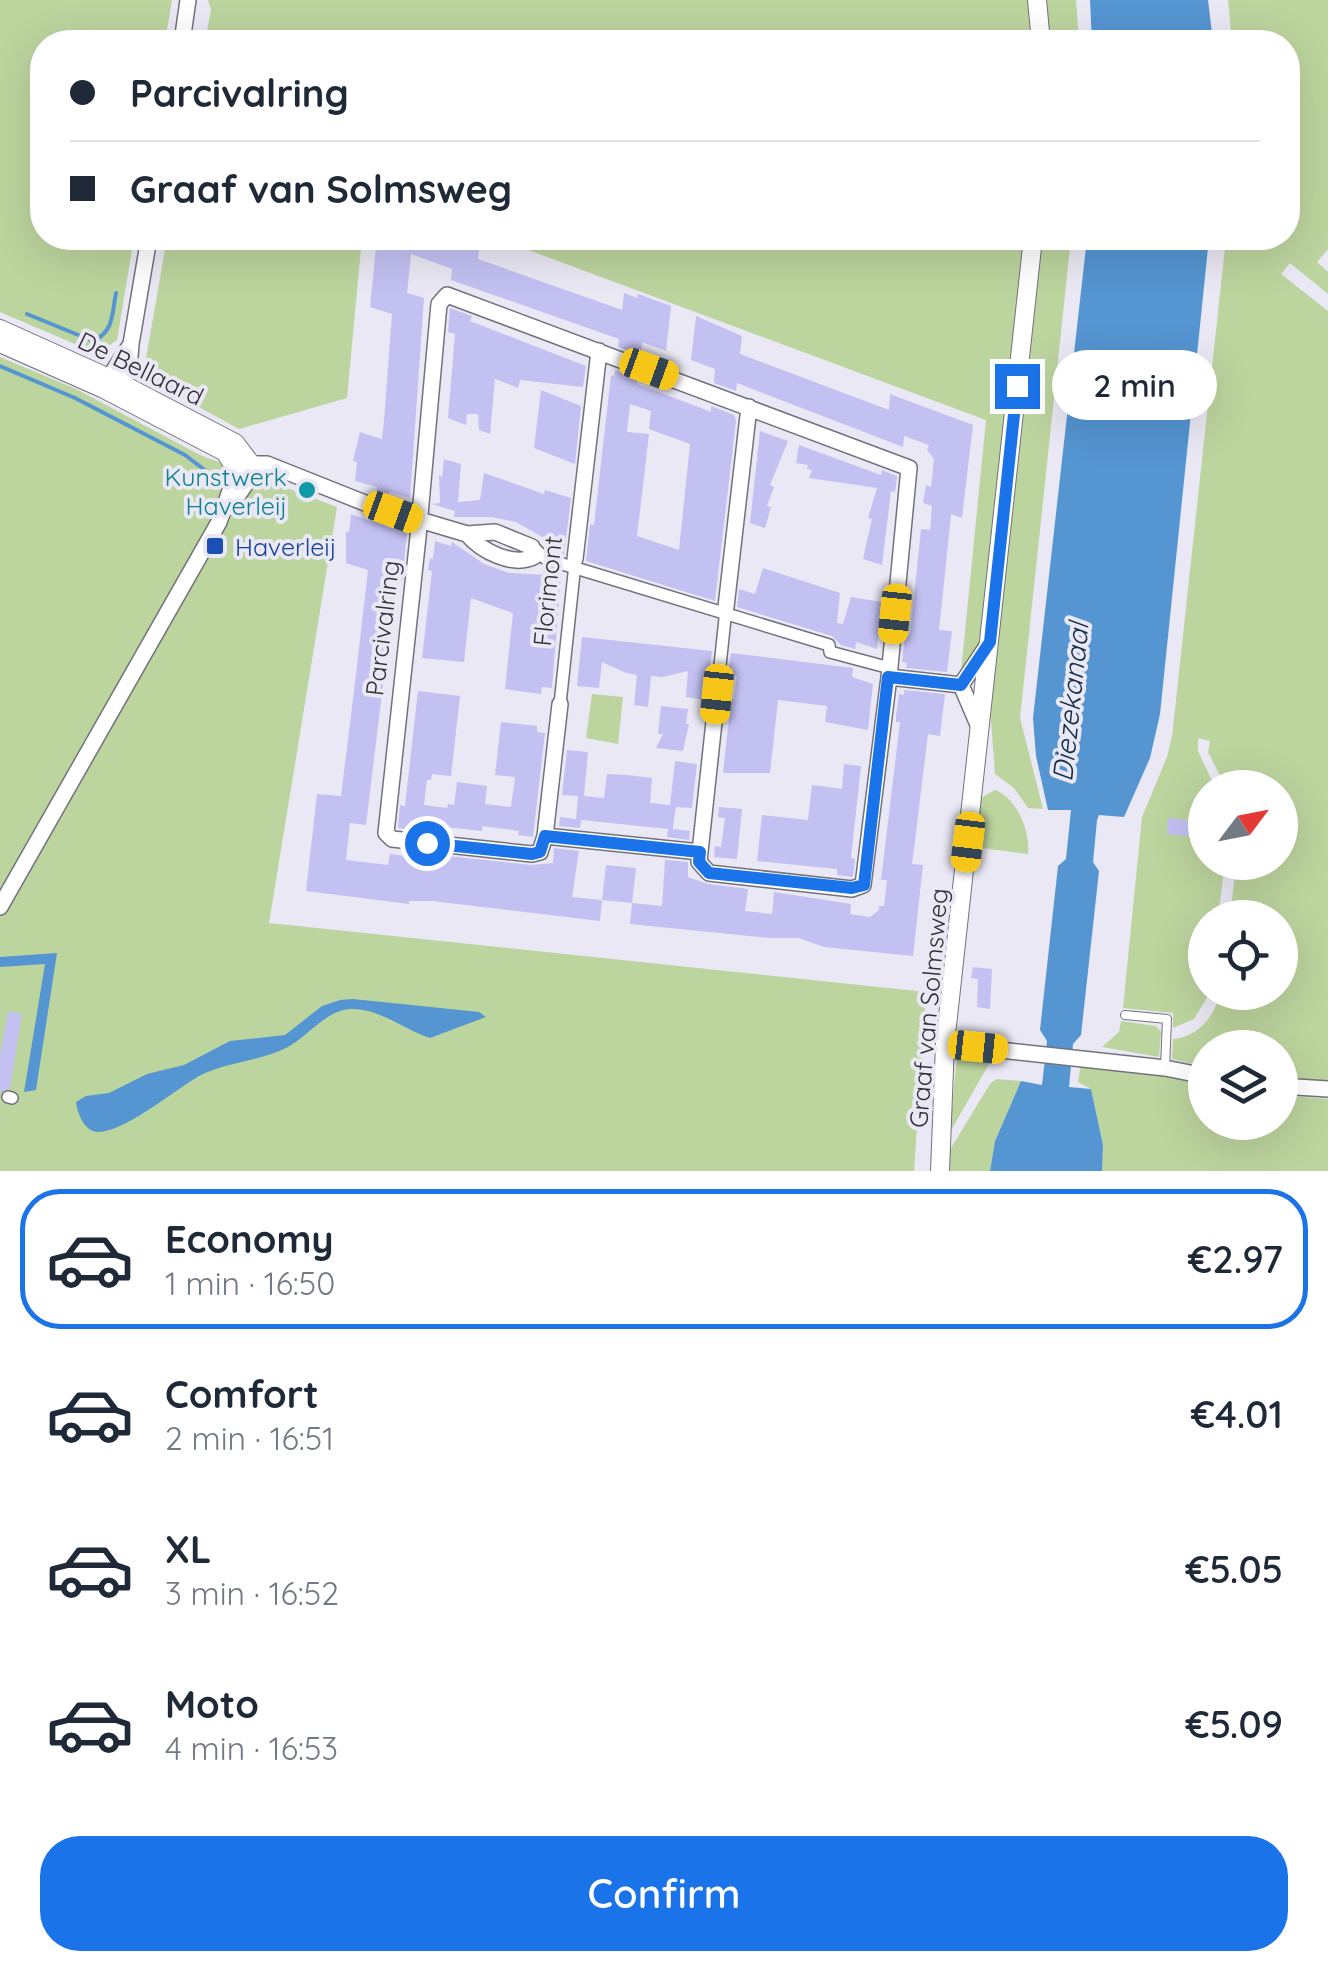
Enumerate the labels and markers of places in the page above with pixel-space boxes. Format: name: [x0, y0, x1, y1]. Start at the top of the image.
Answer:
place label: Kunstwerk Haverleij: [165, 461, 287, 521]
marker: Kunstwerk Haverleij: [296, 479, 318, 501]
place label: Haverleij: [235, 531, 336, 562]
marker: Haverleij: [204, 535, 226, 557]

